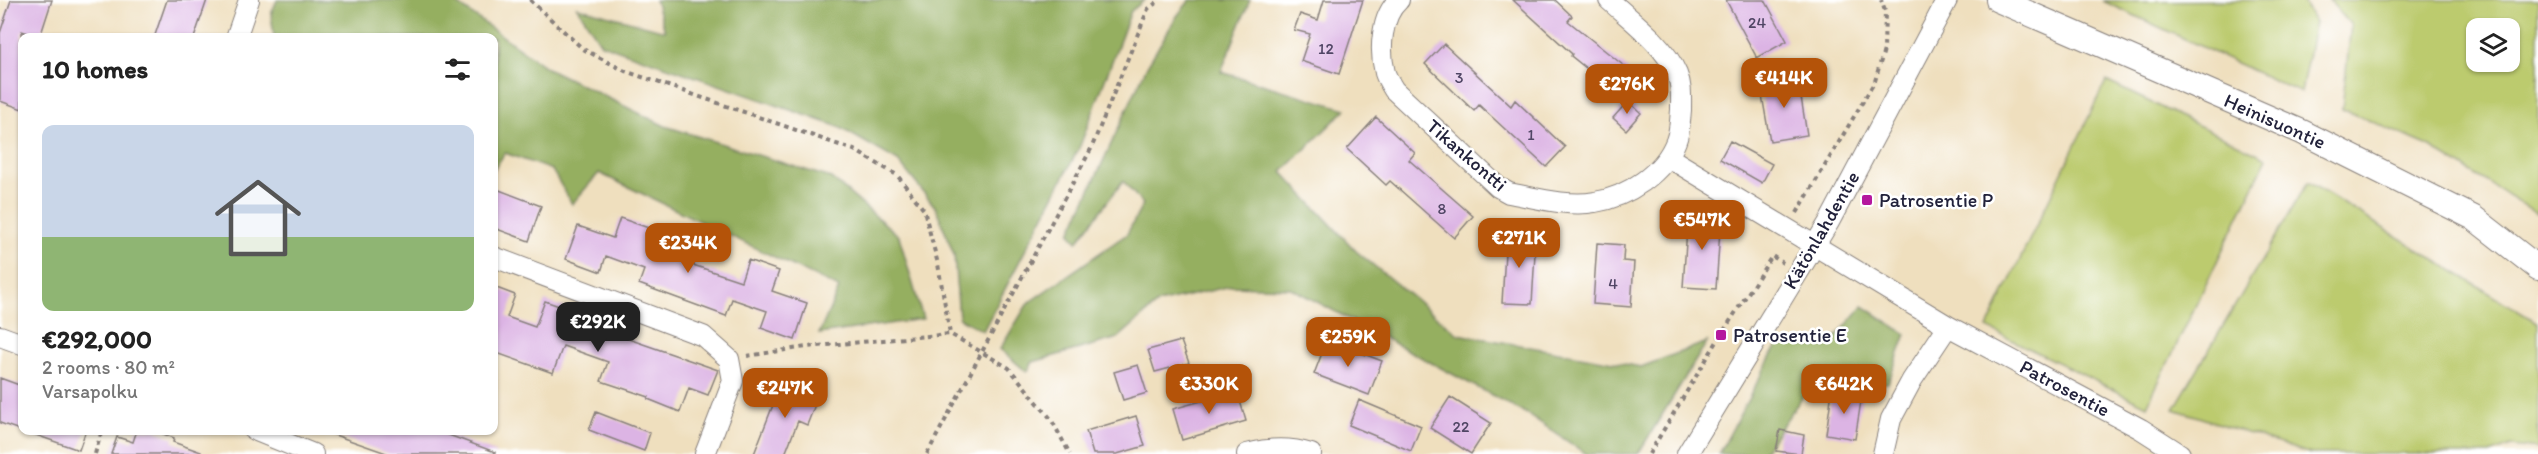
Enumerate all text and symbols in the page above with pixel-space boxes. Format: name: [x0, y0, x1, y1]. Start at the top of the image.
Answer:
house number: 24: [1748, 13, 1766, 32]
map controls: [2466, 18, 2520, 72]
button: layers: [2466, 18, 2520, 72]
house number: 12: [1318, 39, 1335, 58]
text: 10 homes: [42, 53, 148, 85]
icon: filters: [441, 53, 474, 86]
pin: €414K: [1742, 58, 1826, 109]
pin: €276K: [1585, 64, 1669, 115]
text: €414K: [1755, 65, 1813, 89]
house number: 3: [1455, 68, 1464, 87]
text: €276K: [1599, 71, 1655, 95]
street label: Heinisuontie: [2221, 88, 2329, 154]
street label: Tikankontti: [1422, 114, 1512, 196]
house number: 1: [1527, 125, 1535, 144]
icon: home: [204, 164, 312, 272]
street label: Kätönlahdentie: [1778, 167, 1864, 293]
place label: Patrosentie P: [1879, 188, 1993, 212]
marker: Patrosentie P: [1860, 193, 1874, 207]
house number: 8: [1438, 199, 1447, 218]
pin: €547K: [1660, 200, 1744, 251]
text: €547K: [1674, 207, 1730, 231]
pin: €271K: [1477, 218, 1561, 269]
pin: €234K: [646, 223, 730, 274]
text: €271K: [1492, 225, 1546, 249]
text: €234K: [659, 230, 717, 254]
house number: 4: [1608, 274, 1618, 293]
pin: €292K: [556, 302, 640, 353]
text: €292K: [570, 309, 626, 333]
pin: €259K: [1306, 317, 1390, 368]
text: €292,000: [42, 323, 152, 355]
place label: Patrosentie E: [1733, 323, 1847, 347]
text: €259K: [1320, 324, 1376, 348]
marker: Patrosentie E: [1714, 328, 1728, 342]
street label: Patrosentie: [2016, 354, 2114, 422]
text: 2 rooms · 80 m²: [42, 355, 175, 379]
pin: €330K: [1167, 364, 1251, 415]
pin: €642K: [1802, 364, 1886, 415]
pin: €247K: [743, 368, 827, 419]
text: €330K: [1180, 371, 1238, 395]
text: €642K: [1815, 371, 1873, 395]
text: €247K: [757, 375, 813, 399]
text: Varsapolku: [42, 379, 138, 403]
house number: 22: [1453, 417, 1470, 436]

